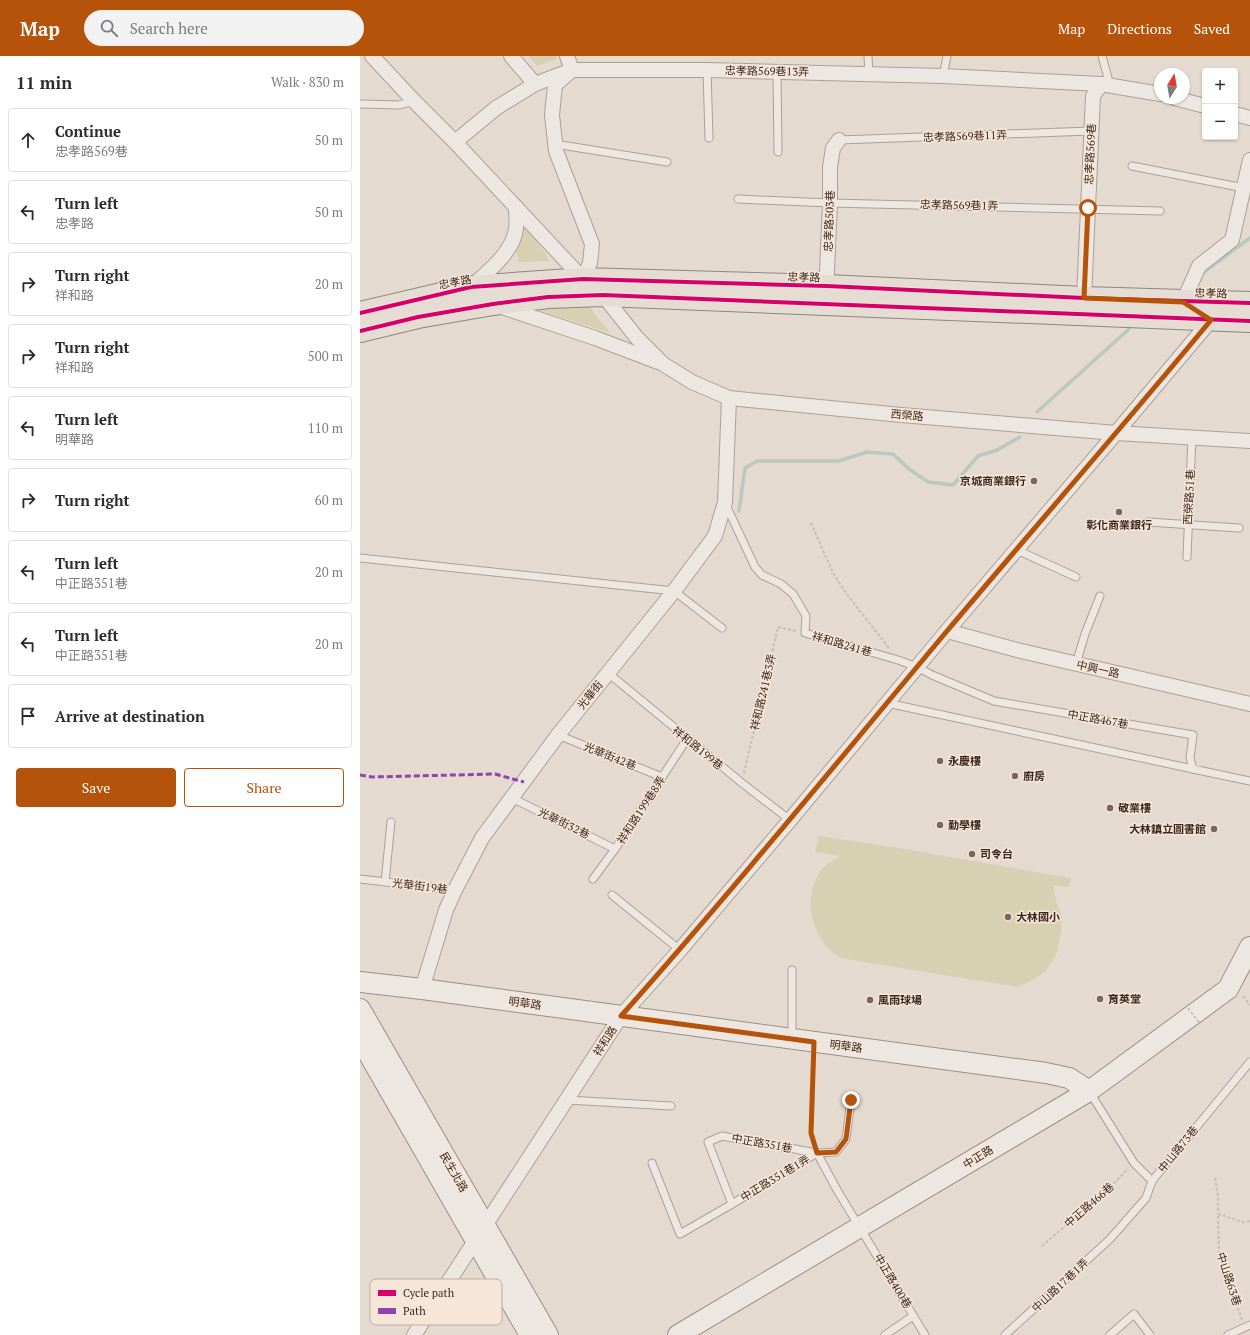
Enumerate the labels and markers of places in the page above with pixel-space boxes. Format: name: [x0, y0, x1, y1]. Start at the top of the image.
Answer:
place label: 京城商業銀行: [960, 474, 1026, 488]
marker: 京城商業銀行: [1029, 476, 1039, 486]
marker: 彰化商業銀行: [1114, 507, 1124, 517]
place label: 彰化商業銀行: [1086, 518, 1152, 532]
place label: 永慶樓: [948, 754, 981, 768]
marker: 永慶樓: [935, 756, 945, 766]
place label: 廚房: [1023, 769, 1045, 783]
marker: 廚房: [1010, 771, 1020, 781]
place label: 敬業樓: [1118, 801, 1151, 815]
marker: 敬業樓: [1105, 803, 1115, 813]
place label: 勤學樓: [948, 818, 981, 832]
marker: 勤學樓: [935, 820, 945, 830]
place label: 大林鎮立圖書館: [1129, 822, 1206, 836]
marker: 大林鎮立圖書館: [1209, 824, 1219, 834]
place label: 司令台: [980, 847, 1013, 861]
marker: 司令台: [967, 849, 977, 859]
place label: 大林國小: [1016, 910, 1060, 924]
marker: 大林國小: [1003, 912, 1013, 922]
place label: 育英堂: [1108, 992, 1141, 1006]
place label: 風雨球場: [878, 993, 922, 1007]
marker: 育英堂: [1095, 994, 1105, 1004]
marker: 風雨球場: [865, 995, 875, 1005]

